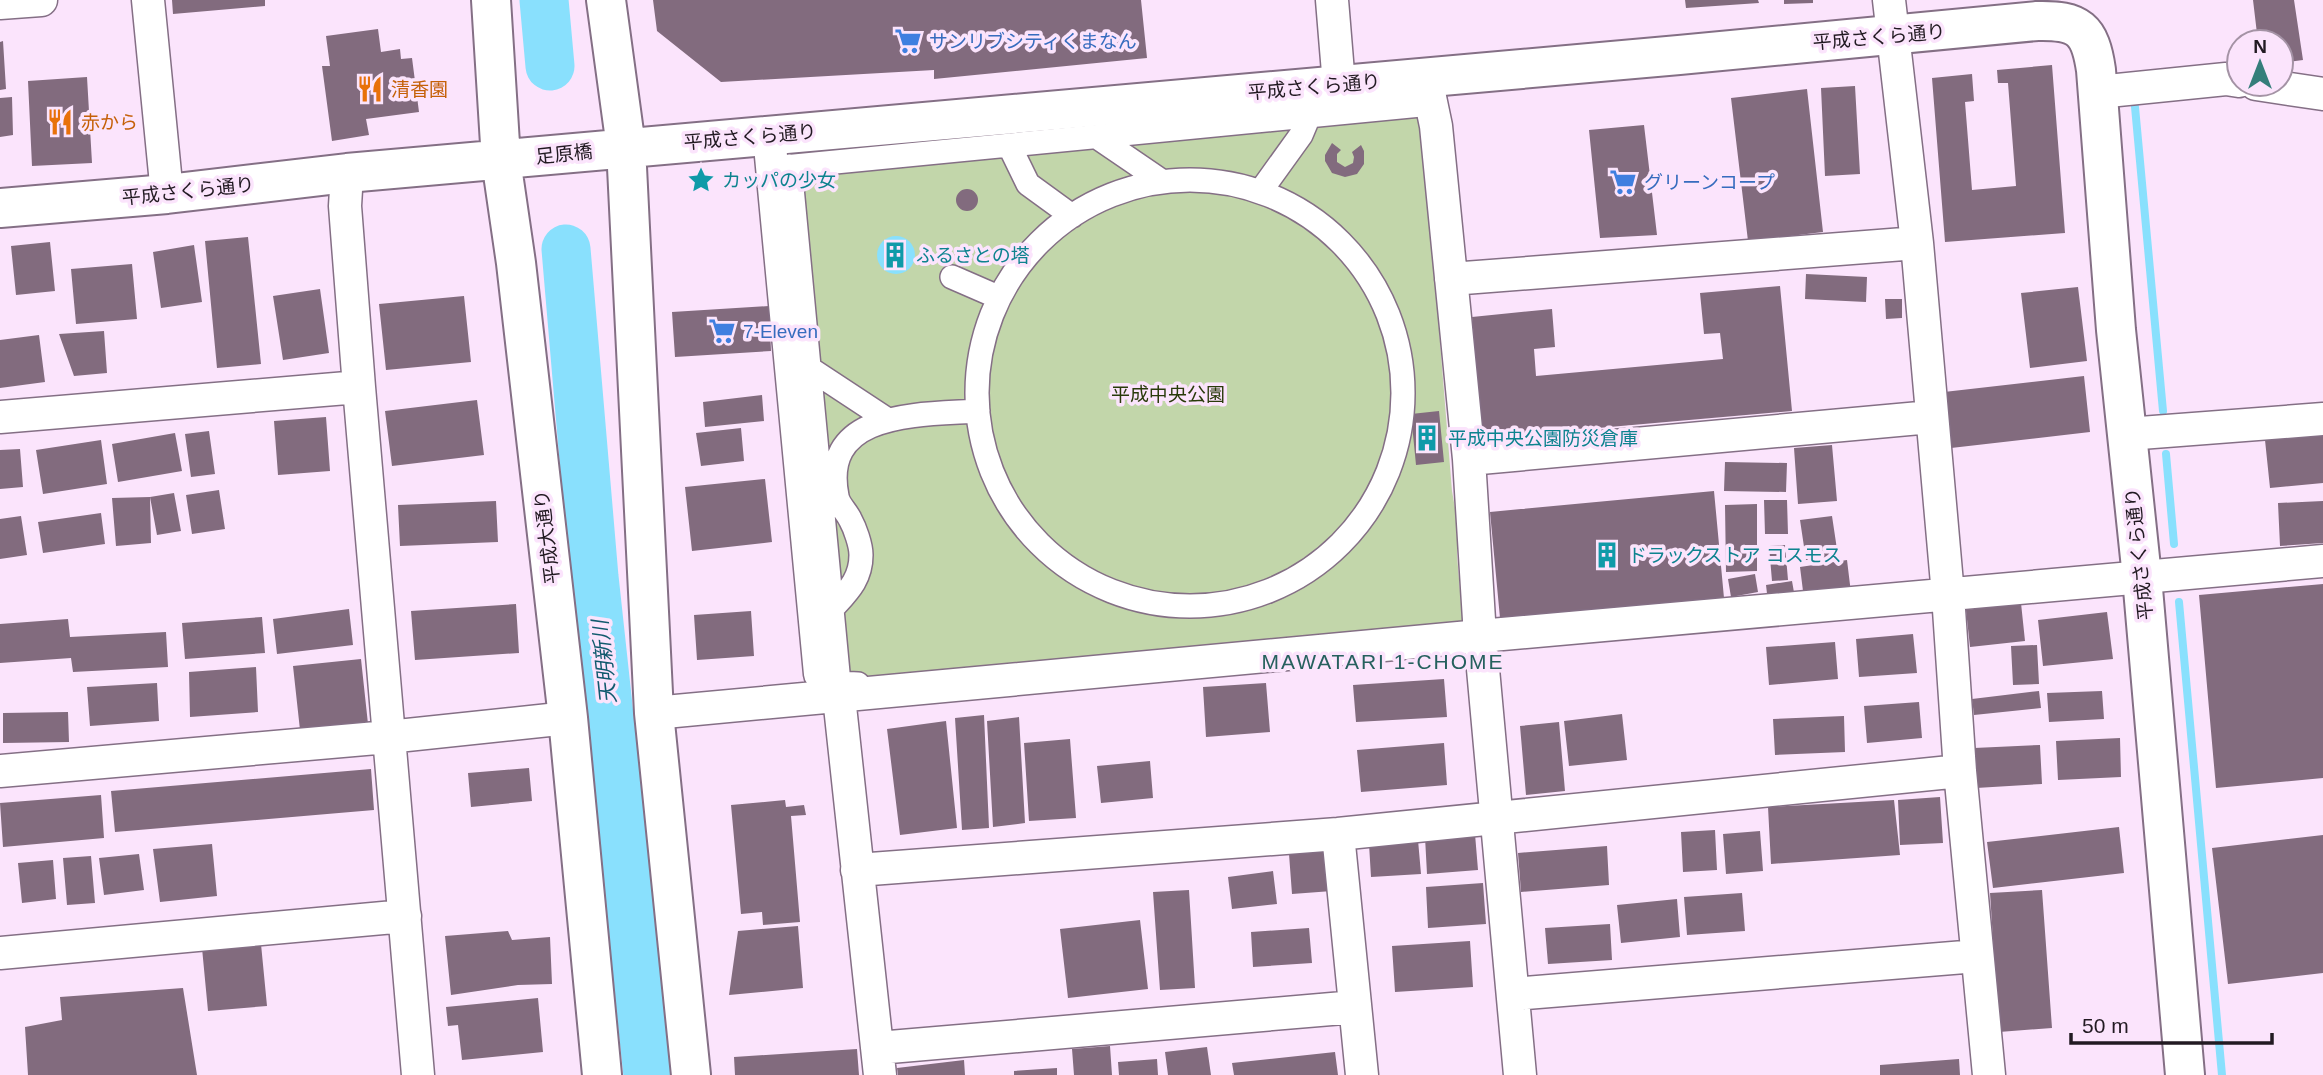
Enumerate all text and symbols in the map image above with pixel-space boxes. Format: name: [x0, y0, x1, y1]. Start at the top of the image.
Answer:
street label: 平成さくら通り: [1812, 21, 1946, 53]
supermarket icon: サンリブシティくまなん: [893, 26, 923, 56]
north arrow: [2225, 28, 2295, 98]
place label: サンリブシティくまなん: [929, 31, 1137, 52]
text: N: [2253, 36, 2267, 57]
street label: 平成さくら通り: [1247, 71, 1381, 103]
restaurant icon: 清香園: [355, 74, 385, 104]
place label: 清香園: [391, 79, 448, 100]
restaurant icon: 赤から: [45, 107, 75, 137]
place label: 赤から: [81, 112, 138, 133]
street label: 平成さくら通り: [683, 121, 817, 153]
street label: 足原橋: [535, 141, 593, 167]
place icon: カッパの少女: [686, 165, 716, 195]
supermarket icon: グリーンコープ: [1608, 167, 1638, 197]
place label: カッパの少女: [722, 170, 836, 191]
place label: グリーンコープ: [1644, 172, 1775, 193]
street label: 平成さくら通り: [121, 174, 255, 208]
building icon: ふるさとの塔: [880, 240, 910, 270]
place label: ふるさとの塔: [916, 245, 1030, 266]
supermarket icon: 7-Eleven: [707, 316, 737, 346]
place label: 7-Eleven: [743, 321, 818, 342]
park label: 平成中央公園: [1111, 384, 1225, 405]
building icon: 平成中央公園防災倉庫: [1412, 423, 1442, 453]
place label: 平成中央公園防災倉庫: [1448, 428, 1638, 449]
street label: 平成さくら通り: [2122, 487, 2156, 621]
street label: 平成大通り: [531, 489, 563, 585]
building icon: ドラックストア コスモス: [1592, 540, 1622, 570]
place label: ドラックストア コスモス: [1628, 545, 1842, 566]
water label: 天明新川: [588, 617, 620, 705]
district label: MAWATARI 1-CHOME: [1261, 650, 1505, 673]
scale bar: [2071, 1002, 2272, 1046]
text: 50 m: [2082, 1014, 2129, 1037]

